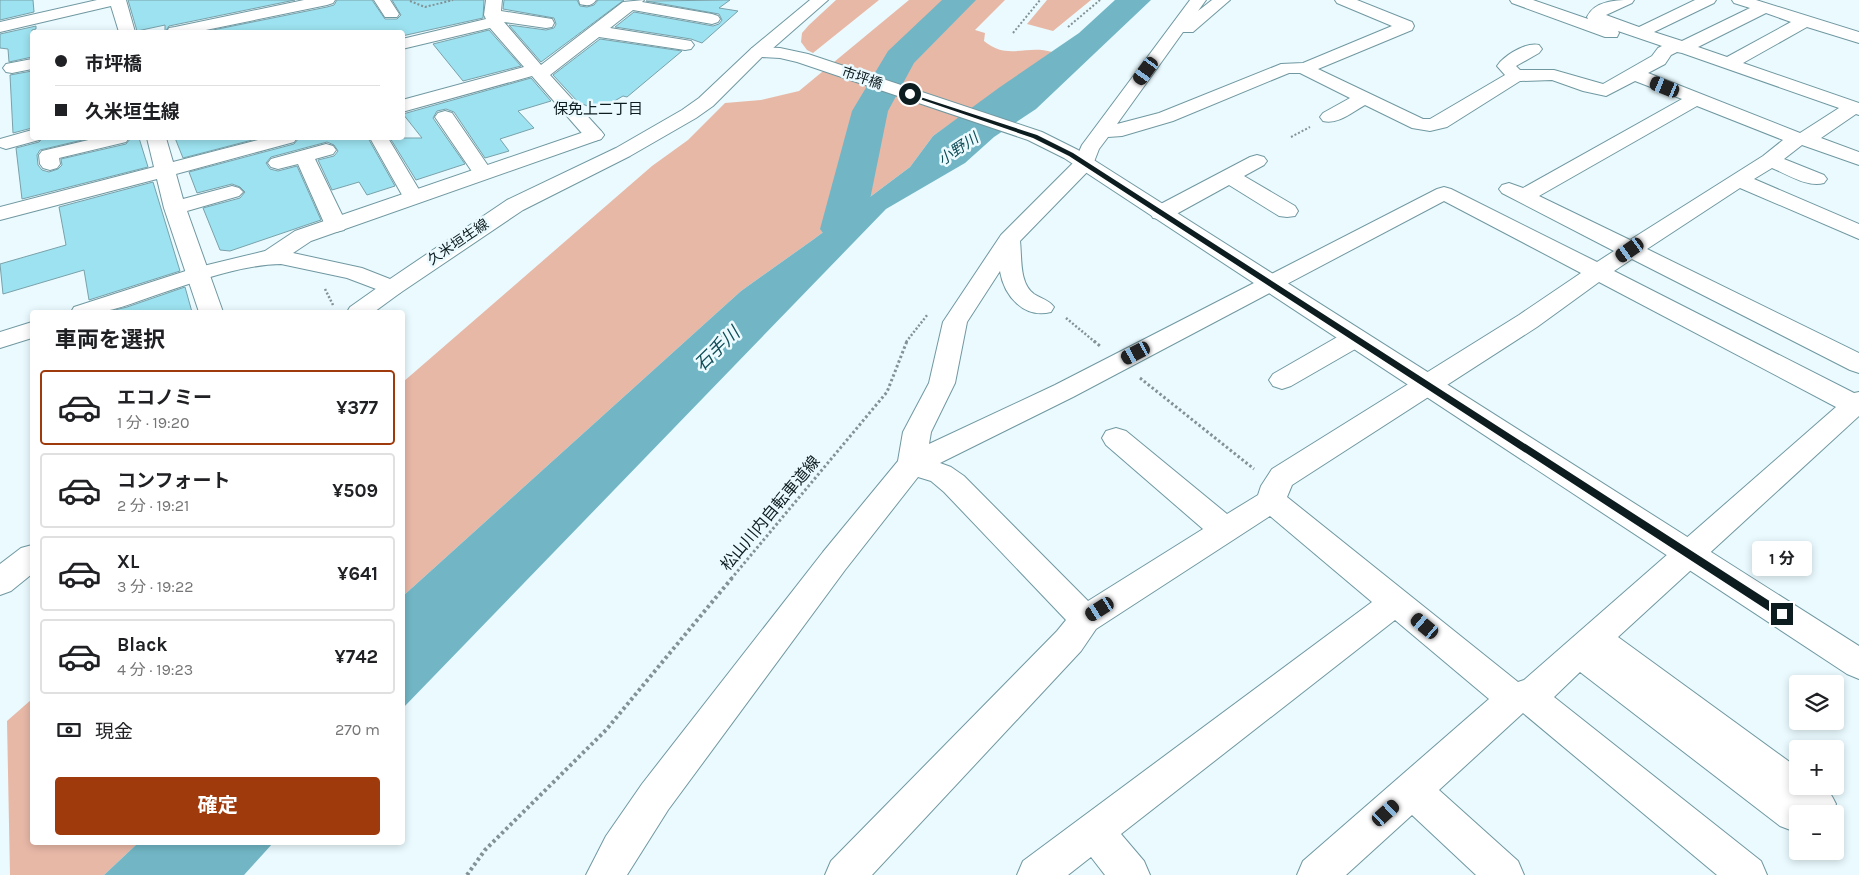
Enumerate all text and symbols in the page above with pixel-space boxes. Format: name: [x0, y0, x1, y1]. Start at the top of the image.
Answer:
text: 市坪橋: [85, 53, 142, 75]
car: [1131, 54, 1160, 88]
street label: 市坪橋: [839, 63, 885, 93]
car: [1648, 74, 1681, 100]
route start: [899, 83, 921, 105]
district label: 保免上二丁目: [553, 100, 643, 118]
text: 久米垣生線: [85, 101, 180, 123]
water label: 小野川: [934, 128, 983, 169]
street label: 久米垣生線: [424, 215, 492, 269]
car: [1613, 235, 1646, 265]
water label: 石手川: [690, 321, 746, 376]
text: 車両を選択: [55, 327, 165, 353]
car: [1119, 339, 1152, 367]
icon: car: [57, 385, 102, 430]
text: エコノミー: [117, 387, 212, 409]
text: ¥377: [336, 397, 378, 419]
text: 1 分 · 19:20: [117, 413, 190, 432]
street label: 松山川内自転車道線: [716, 452, 824, 574]
icon: car: [57, 468, 102, 513]
text: コンフォート: [117, 470, 230, 492]
text: ¥509: [332, 480, 378, 502]
text: 2 分 · 19:21: [117, 496, 189, 515]
callout: 1 分: [1752, 542, 1812, 576]
text: 1 分: [1769, 549, 1795, 568]
icon: car: [57, 551, 102, 596]
text: XL: [117, 551, 139, 573]
text: ¥641: [337, 563, 378, 585]
text: 3 分 · 19:22: [117, 577, 194, 596]
car: [1083, 595, 1116, 623]
route end: [1771, 603, 1793, 625]
car: [1408, 611, 1441, 641]
icon: car: [57, 634, 102, 679]
text: Black: [117, 634, 168, 656]
text: ¥742: [335, 646, 378, 668]
text: 4 分 · 19:23: [117, 660, 193, 679]
map controls: [1789, 675, 1844, 860]
button: layers: [1789, 675, 1844, 730]
icon: cash: [55, 716, 83, 744]
text: 270 m: [335, 720, 380, 739]
text: 現金: [95, 721, 133, 743]
button: +: [1789, 740, 1844, 795]
button: 確定: [55, 777, 380, 835]
car: [1369, 797, 1402, 829]
button: −: [1789, 805, 1844, 860]

